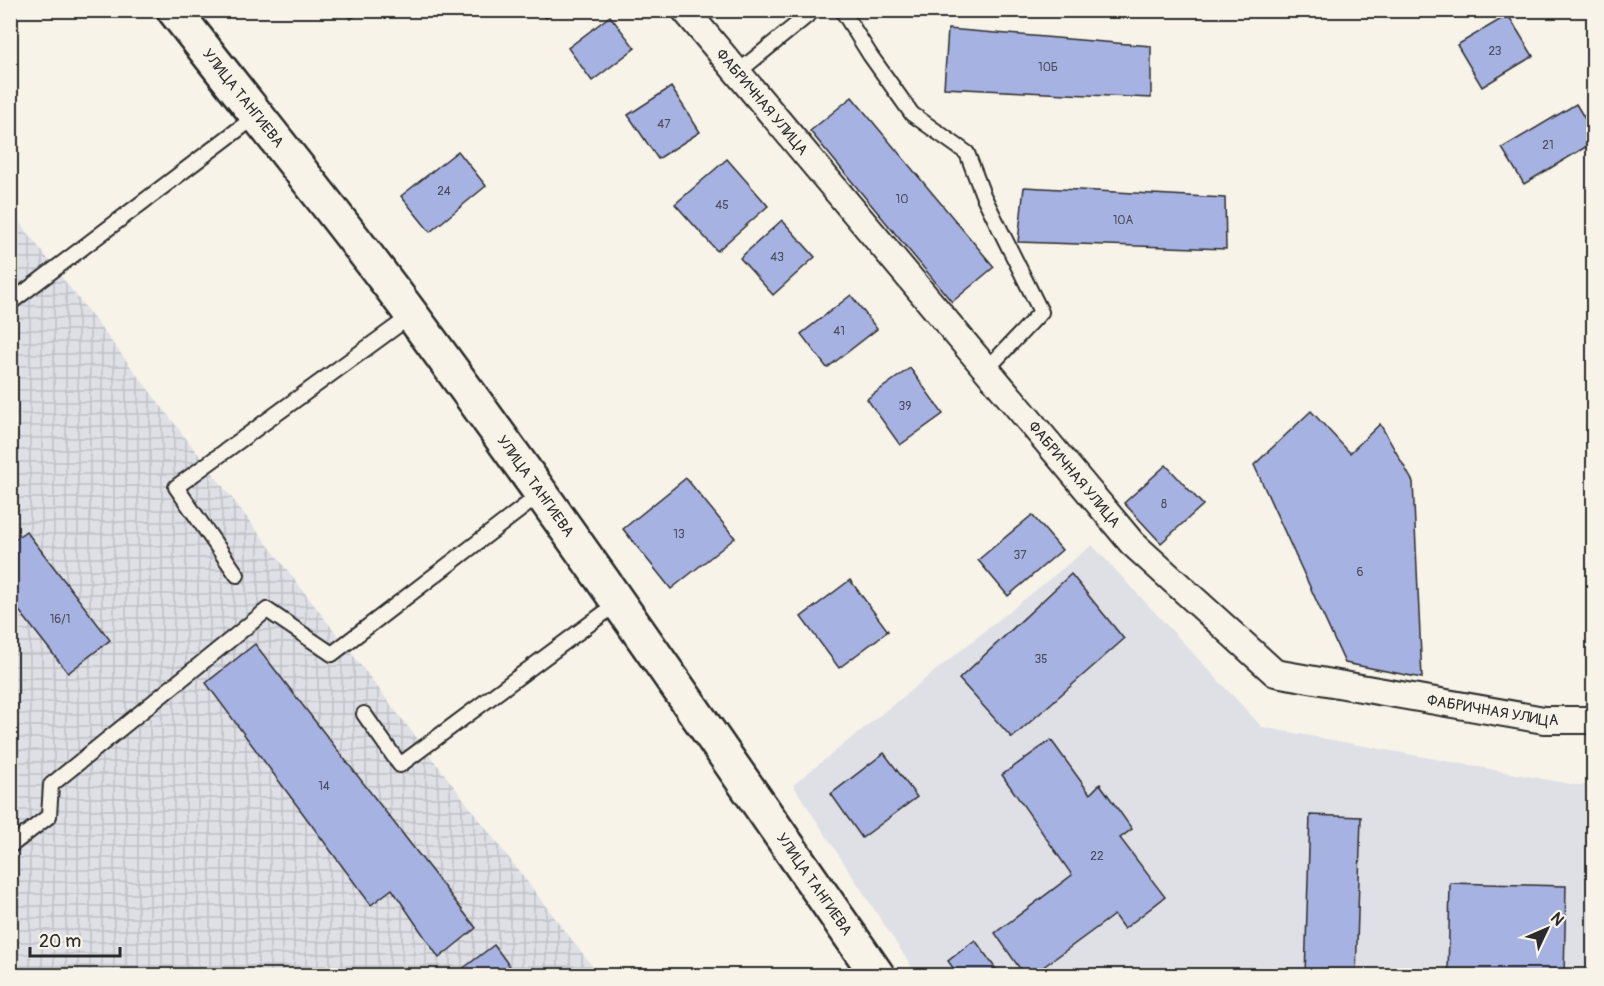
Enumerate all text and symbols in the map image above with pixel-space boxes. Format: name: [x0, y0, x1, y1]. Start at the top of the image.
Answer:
house number: 23: [1488, 44, 1502, 59]
street label: УЛИЦА ТАНГИЕВА: [198, 45, 288, 152]
street label: ФАБРИЧНАЯ УЛИЦА: [712, 45, 812, 160]
house number: 10Б: [1038, 60, 1058, 75]
house number: 47: [657, 117, 671, 132]
house number: 21: [1542, 138, 1554, 153]
house number: 24: [437, 184, 451, 199]
house number: 10: [896, 192, 908, 207]
house number: 45: [715, 198, 729, 213]
house number: 10А: [1113, 213, 1134, 228]
house number: 43: [770, 250, 784, 265]
house number: 41: [833, 324, 845, 339]
house number: 39: [899, 399, 911, 414]
street label: ФАБРИЧНАЯ УЛИЦА: [1024, 418, 1124, 532]
street label: УЛИЦА ТАНГИЕВА: [493, 432, 578, 541]
house number: 8: [1161, 497, 1167, 512]
house number: 13: [673, 527, 685, 542]
house number: 37: [1013, 548, 1027, 563]
house number: 6: [1357, 565, 1364, 580]
house number: 16/1: [50, 612, 70, 627]
house number: 35: [1034, 652, 1048, 667]
street label: ФАБРИЧНАЯ УЛИЦА: [1426, 691, 1559, 731]
house number: 14: [318, 779, 330, 794]
street label: УЛИЦА ТАНГИЕВА: [772, 829, 856, 940]
house number: 22: [1090, 849, 1104, 864]
north arrow: [1517, 899, 1577, 959]
text: N: [1546, 908, 1568, 930]
scale bar: [30, 920, 120, 958]
text: 20 m: [39, 930, 81, 953]

